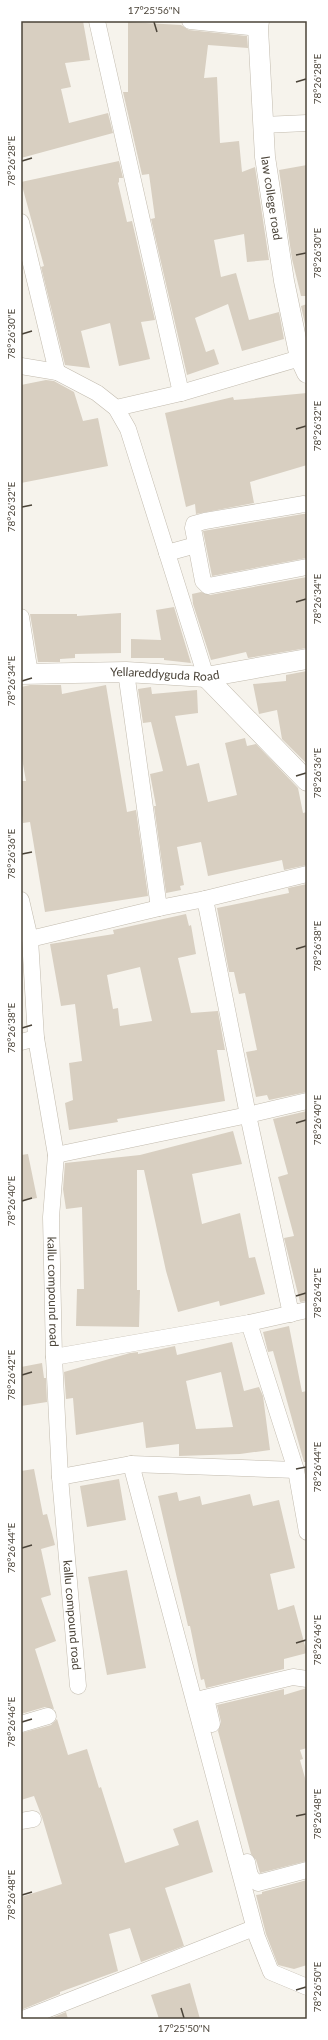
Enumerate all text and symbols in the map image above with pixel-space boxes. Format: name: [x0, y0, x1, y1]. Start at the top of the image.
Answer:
text: 17°25'56"N: [128, 4, 180, 16]
text: 78°26'28"E: [311, 54, 323, 104]
text: 78°26'28"E: [5, 136, 17, 186]
street label: law college road: [258, 155, 286, 241]
text: 78°26'30"E: [311, 228, 323, 278]
text: 78°26'30"E: [5, 309, 17, 359]
text: 78°26'32"E: [311, 401, 323, 451]
text: 78°26'32"E: [5, 482, 17, 532]
text: 78°26'34"E: [311, 574, 323, 624]
text: 78°26'34"E: [5, 656, 17, 706]
street label: Yellareddyguda Road: [110, 664, 221, 684]
text: 78°26'36"E: [311, 748, 323, 798]
text: 78°26'36"E: [5, 829, 17, 879]
text: 78°26'38"E: [311, 921, 323, 971]
text: 78°26'38"E: [5, 1003, 17, 1053]
text: 78°26'40"E: [311, 1095, 323, 1145]
text: 78°26'40"E: [5, 1176, 17, 1226]
street label: kallu compound road: [44, 1237, 62, 1347]
text: 78°26'42"E: [311, 1268, 323, 1318]
text: 78°26'42"E: [5, 1350, 17, 1400]
text: 78°26'44"E: [311, 1442, 323, 1492]
text: 78°26'44"E: [5, 1523, 17, 1573]
street label: kallu compound road: [60, 1560, 85, 1671]
text: 78°26'46"E: [311, 1615, 323, 1665]
text: 78°26'46"E: [5, 1697, 17, 1747]
text: 78°26'48"E: [311, 1789, 323, 1839]
text: 78°26'48"E: [5, 1870, 17, 1920]
text: 78°26'50"E: [311, 1962, 323, 2012]
text: 17°25'50"N: [158, 2022, 210, 2034]

